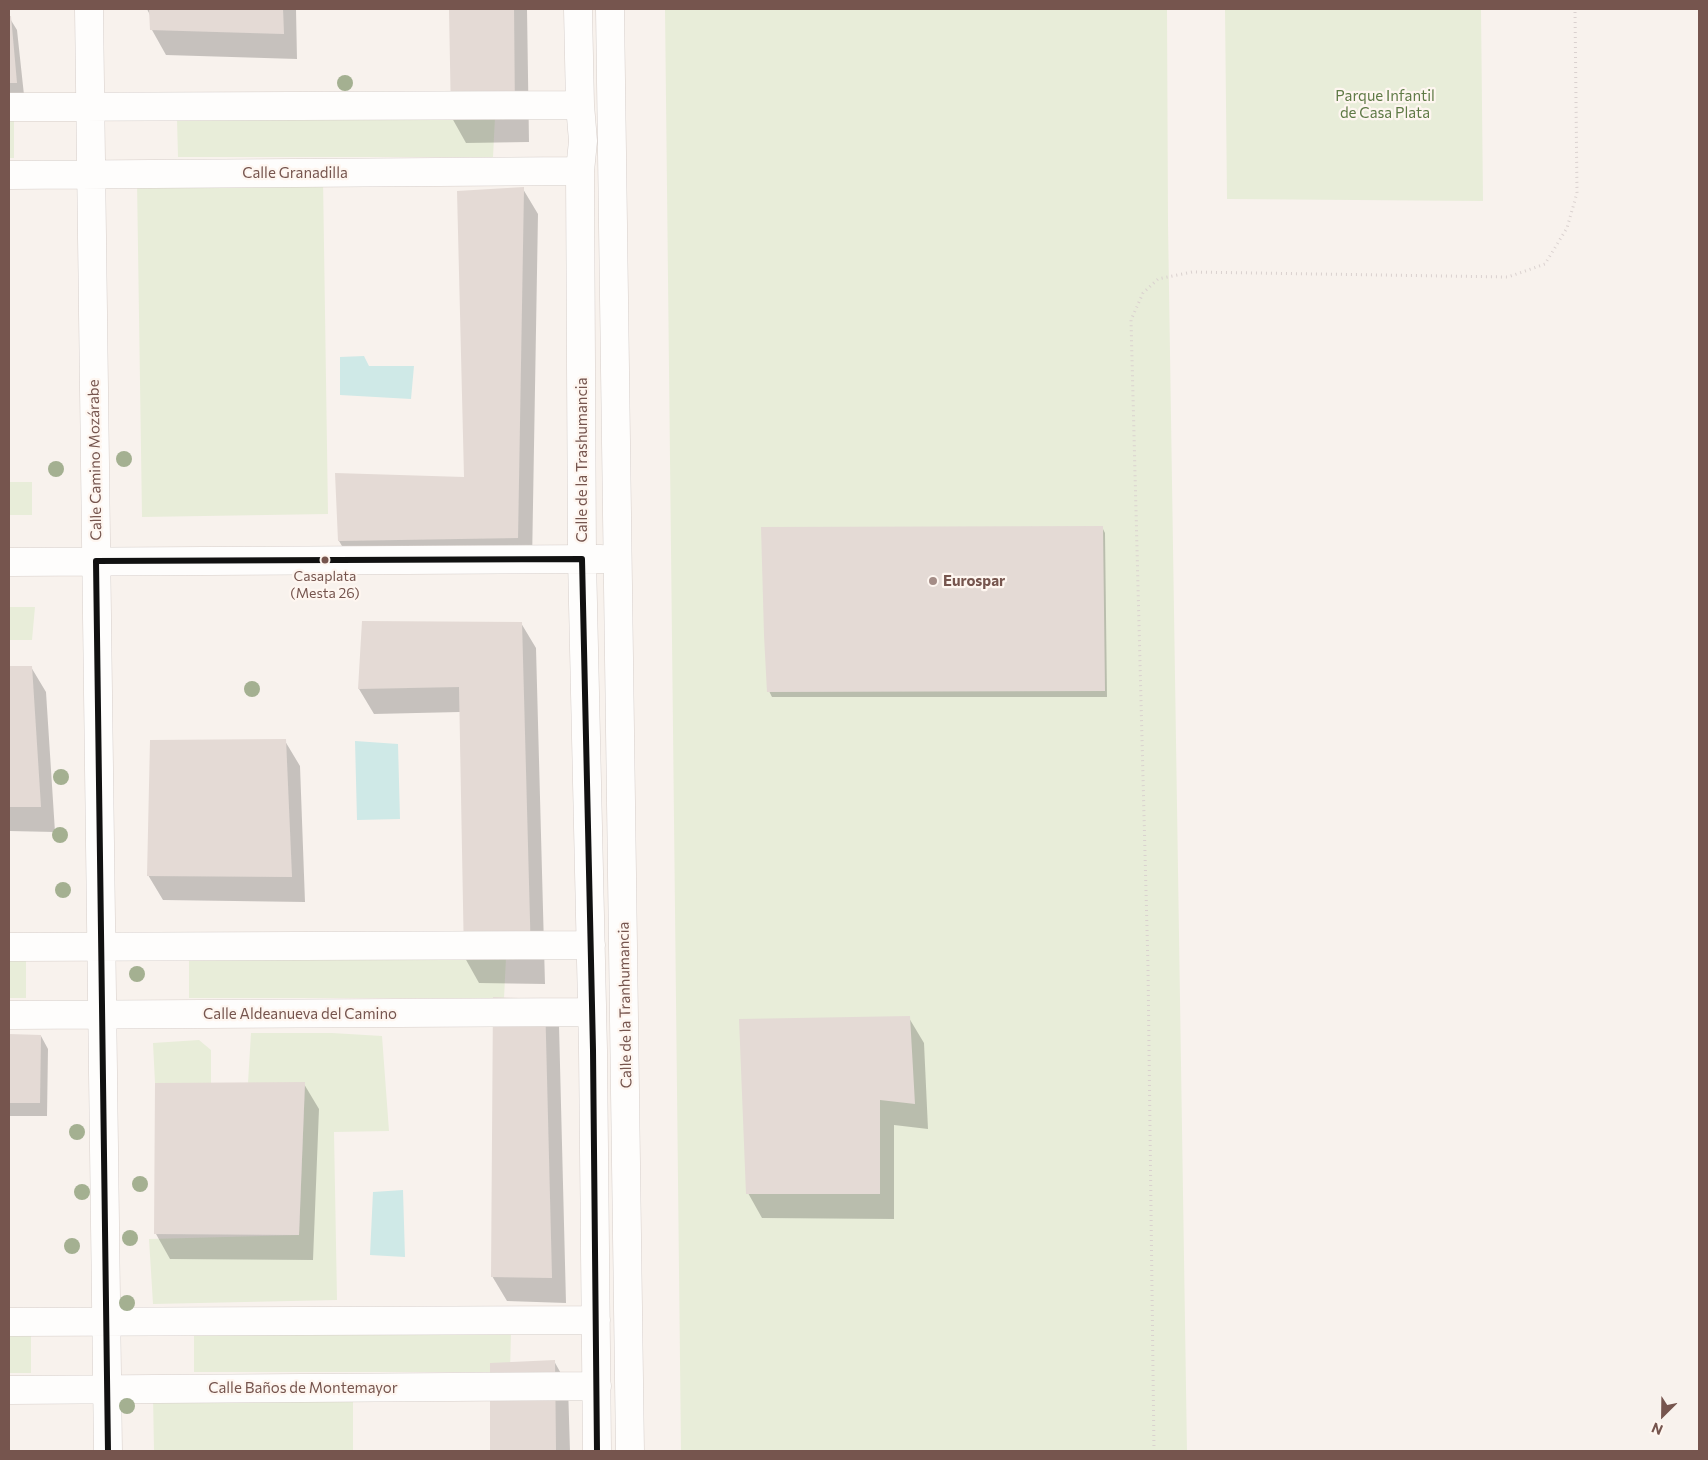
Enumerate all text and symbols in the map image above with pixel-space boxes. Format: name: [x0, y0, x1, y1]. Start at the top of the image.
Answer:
park label: Parque Infantil de Casa Plata: [1335, 87, 1435, 122]
street label: Calle Granadilla: [242, 164, 348, 182]
street label: Calle de la Trashumancia: [573, 378, 591, 542]
street label: Calle Camino Mozárabe: [85, 379, 105, 541]
marker: Casaplata (Mesta 26): [320, 555, 330, 565]
place label: Casaplata (Mesta 26): [290, 568, 360, 600]
place label: Eurospar: [943, 572, 1005, 590]
marker: Eurospar: [927, 575, 939, 587]
street label: Calle de la Tranhumancia: [615, 921, 635, 1089]
street label: Calle Aldeanueva del Camino: [203, 1005, 397, 1023]
street label: Calle Baños de Montemayor: [208, 1379, 398, 1397]
north arrow: [1638, 1390, 1688, 1440]
text: N: [1649, 1419, 1665, 1439]

